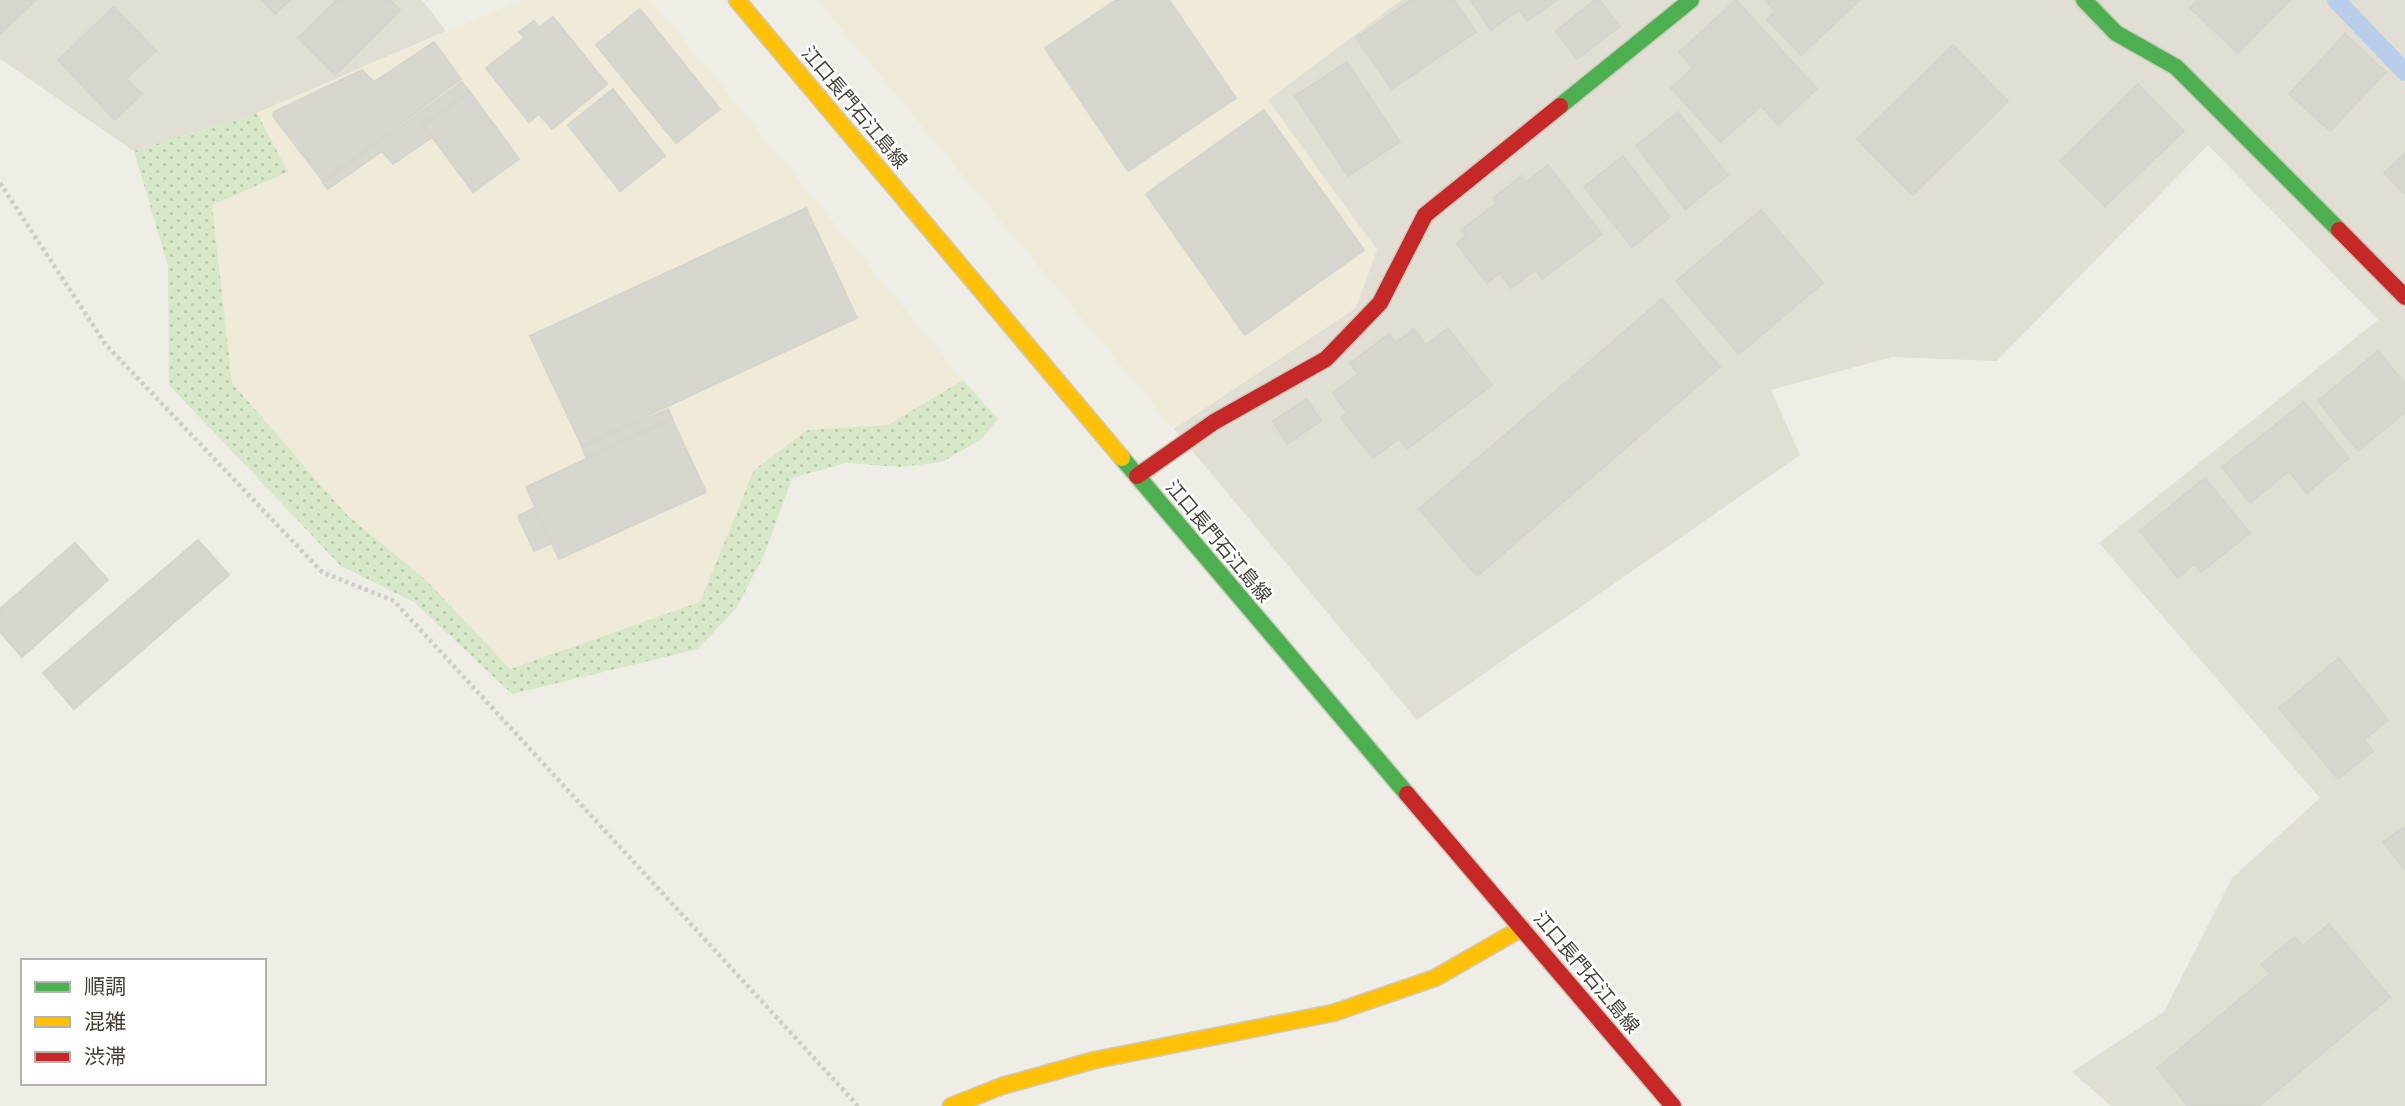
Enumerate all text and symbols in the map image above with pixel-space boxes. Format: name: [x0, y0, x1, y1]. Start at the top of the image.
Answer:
street label: 江口長門石江島線: [797, 41, 913, 173]
street label: 江口長門石江島線: [1161, 475, 1277, 607]
street label: 江口長門石江島線: [1529, 906, 1645, 1038]
legend: [21, 959, 266, 1085]
text: 順調: [84, 973, 126, 1000]
text: 混雑: [84, 1008, 126, 1035]
text: 渋滞: [84, 1043, 126, 1070]

